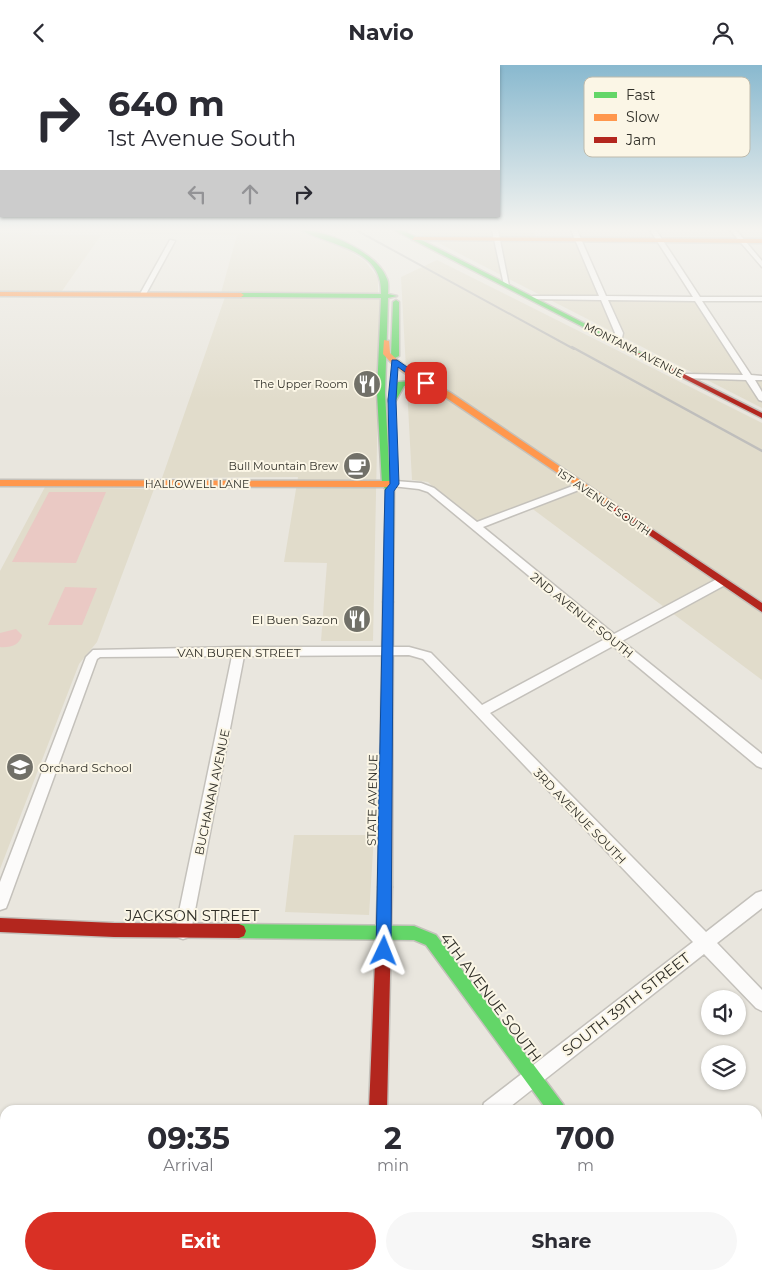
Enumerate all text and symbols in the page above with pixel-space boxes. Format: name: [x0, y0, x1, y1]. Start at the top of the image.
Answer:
icon: back: [25, 19, 53, 47]
text: Navio: [348, 19, 414, 46]
icon: person: [709, 19, 737, 47]
legend: [584, 77, 750, 157]
text: 640 m: [108, 82, 225, 125]
icon: right: [25, 85, 90, 150]
text: Fast: [626, 86, 656, 104]
text: Slow: [626, 108, 660, 126]
text: 1st Avenue South: [108, 125, 296, 152]
text: Jam: [625, 131, 656, 149]
icon: left: [183, 180, 211, 208]
icon: ahead: [236, 180, 264, 208]
icon: right: [289, 180, 317, 208]
street label: MONTANA AVENUE: [582, 319, 686, 381]
pin: [405, 362, 447, 404]
restaurant icon: The Upper Room: [352, 369, 382, 399]
icon: arrive: [412, 369, 440, 397]
place label: The Upper Room: [254, 377, 348, 391]
cafe icon: Bull Mountain Brew: [342, 451, 372, 481]
place label: Bull Mountain Brew: [229, 459, 338, 473]
street label: 1ST AVENUE SOUTH: [555, 465, 653, 539]
street label: HALLOWELL LANE: [145, 477, 249, 491]
street label: 2ND AVENUE SOUTH: [528, 569, 636, 661]
restaurant icon: El Buen Sazon: [342, 604, 372, 634]
place label: El Buen Sazon: [252, 612, 338, 627]
street label: VAN BUREN STREET: [177, 645, 301, 660]
street label: BUCHANAN AVENUE: [191, 728, 233, 856]
school or university icon: Orchard School: [5, 752, 35, 782]
street label: STATE AVENUE: [364, 754, 380, 846]
place label: Orchard School: [39, 760, 132, 775]
street label: 3RD AVENUE SOUTH: [531, 765, 629, 867]
street label: JACKSON STREET: [124, 906, 259, 925]
position arrow: [357, 924, 409, 976]
street label: 4TH AVENUE SOUTH: [436, 929, 546, 1065]
street label: SOUTH 39TH STREET: [558, 948, 694, 1060]
map controls: [701, 990, 746, 1090]
button: sound: [701, 990, 746, 1035]
button: layers: [701, 1045, 746, 1090]
text: 09:35: [147, 1120, 230, 1157]
text: 2: [384, 1120, 402, 1157]
text: 700: [556, 1120, 615, 1157]
text: Arrival: [163, 1156, 214, 1175]
text: min: [377, 1156, 409, 1175]
text: m: [577, 1156, 594, 1175]
button: Exit: [25, 1212, 376, 1270]
button: Share: [386, 1212, 737, 1270]

